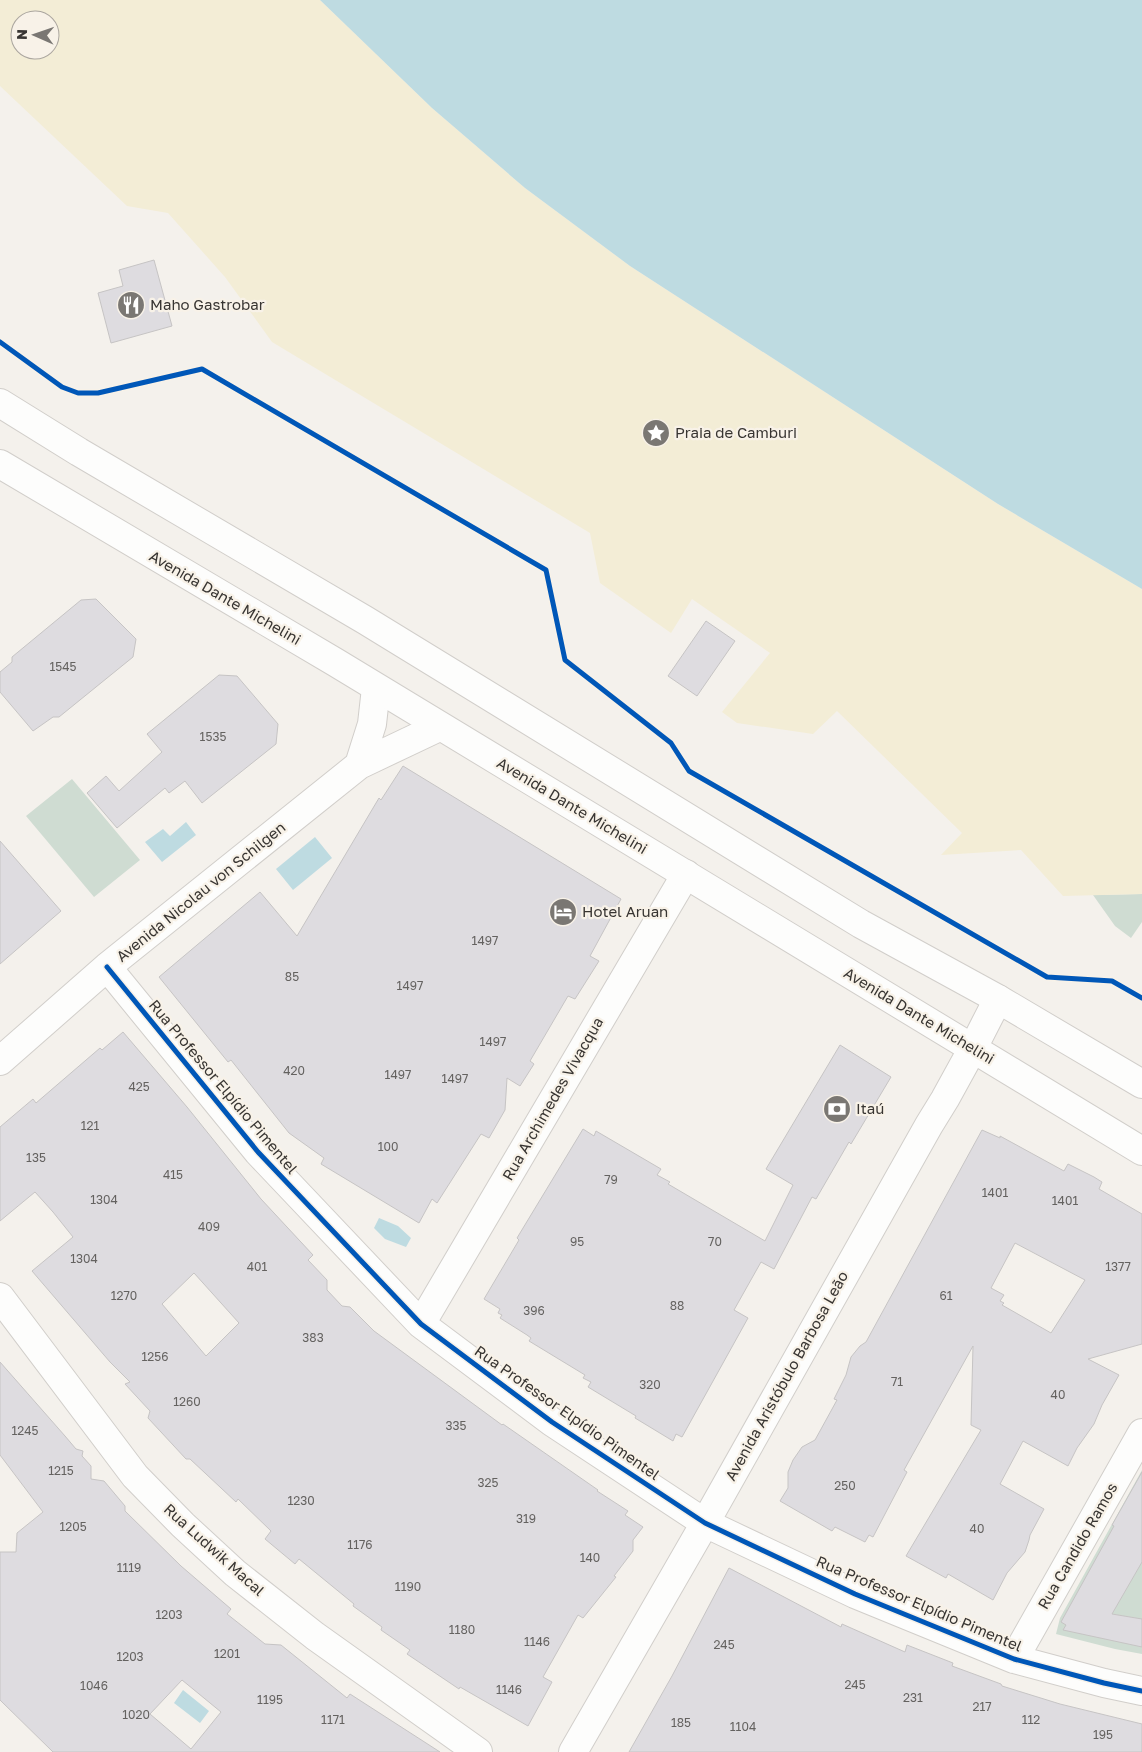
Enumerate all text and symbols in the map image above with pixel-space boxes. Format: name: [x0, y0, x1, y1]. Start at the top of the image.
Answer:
north arrow: [10, 10, 60, 60]
text: N: [13, 29, 30, 40]
restaurant icon: Maho Gastrobar: [116, 290, 146, 320]
place label: Maho Gastrobar: [150, 295, 265, 313]
place icon: Praia de Camburi: [641, 418, 671, 448]
place label: Praia de Camburi: [675, 423, 797, 441]
street label: Avenida Dante Michelini: [146, 546, 305, 648]
house number: 1545: [49, 659, 77, 674]
house number: 1535: [200, 729, 226, 744]
street label: Avenida Dante Michelini: [494, 753, 651, 857]
street label: Avenida Nicolau von Schilgen: [112, 817, 289, 965]
hotel icon: Hotel Aruan: [548, 897, 578, 927]
place label: Hotel Aruan: [582, 902, 668, 920]
house number: 1497: [472, 933, 498, 948]
street label: Avenida Dante Michelini: [841, 963, 998, 1067]
house number: 85: [285, 969, 299, 984]
house number: 1497: [397, 978, 423, 993]
street label: Rua Professor Elpídio Pimentel: [146, 996, 302, 1177]
street label: Rua Archimedes Vivacqua: [498, 1014, 606, 1183]
house number: 1497: [480, 1034, 506, 1049]
house number: 420: [283, 1063, 305, 1078]
house number: 1497: [385, 1067, 411, 1082]
house number: 1497: [442, 1071, 468, 1086]
house number: 425: [128, 1079, 150, 1094]
bank icon: Itaú: [822, 1094, 852, 1124]
place label: Itaú: [856, 1099, 884, 1117]
house number: 121: [81, 1118, 99, 1133]
house number: 100: [378, 1139, 398, 1154]
house number: 135: [26, 1150, 46, 1165]
house number: 415: [163, 1167, 183, 1182]
house number: 79: [604, 1172, 618, 1187]
house number: 1401: [982, 1185, 1008, 1200]
house number: 1304: [90, 1192, 118, 1207]
house number: 1401: [1052, 1193, 1078, 1208]
house number: 409: [198, 1219, 220, 1234]
house number: 95: [570, 1234, 584, 1249]
house number: 70: [708, 1234, 722, 1249]
house number: 1304: [70, 1251, 98, 1266]
house number: 401: [247, 1259, 267, 1274]
house number: 1377: [1105, 1259, 1131, 1274]
street label: Avenida Aristóbulo Barbosa Leão: [721, 1268, 851, 1483]
house number: 1270: [111, 1288, 137, 1303]
house number: 61: [939, 1288, 953, 1303]
house number: 88: [670, 1298, 684, 1313]
house number: 396: [523, 1303, 545, 1318]
house number: 383: [302, 1330, 324, 1345]
street label: Rua Professor Elpídio Pimentel: [472, 1341, 664, 1483]
house number: 1256: [141, 1349, 169, 1364]
house number: 71: [891, 1374, 903, 1389]
house number: 320: [639, 1377, 661, 1392]
house number: 40: [1051, 1387, 1065, 1402]
house number: 1260: [173, 1394, 201, 1409]
house number: 335: [445, 1418, 467, 1433]
house number: 1245: [11, 1423, 39, 1438]
house number: 1215: [48, 1463, 74, 1478]
house number: 325: [478, 1475, 499, 1490]
house number: 250: [834, 1478, 856, 1493]
street label: Rua Candido Ramos: [1034, 1479, 1121, 1612]
house number: 1230: [287, 1493, 315, 1508]
street label: Rua Ludwik Macal: [161, 1499, 269, 1599]
house number: 319: [516, 1511, 536, 1526]
house number: 1205: [59, 1519, 87, 1534]
house number: 40: [970, 1521, 984, 1536]
house number: 1176: [347, 1537, 373, 1552]
house number: 140: [580, 1550, 600, 1565]
street label: Rua Professor Elpídio Pimentel: [814, 1551, 1025, 1655]
house number: 1119: [117, 1560, 141, 1575]
house number: 1190: [395, 1579, 421, 1594]
house number: 1203: [155, 1607, 183, 1622]
house number: 1180: [449, 1622, 475, 1637]
house number: 1146: [524, 1634, 550, 1649]
house number: 245: [713, 1637, 735, 1652]
house number: 1201: [214, 1646, 240, 1661]
house number: 1203: [116, 1649, 144, 1664]
house number: 245: [844, 1677, 866, 1692]
house number: 1046: [80, 1678, 108, 1693]
house number: 1146: [496, 1682, 522, 1697]
house number: 231: [903, 1690, 923, 1705]
house number: 1195: [257, 1692, 283, 1707]
house number: 217: [972, 1699, 992, 1714]
house number: 1020: [122, 1707, 150, 1722]
house number: 1171: [321, 1712, 345, 1727]
house number: 112: [1022, 1712, 1040, 1727]
house number: 185: [671, 1715, 691, 1730]
house number: 1104: [730, 1719, 756, 1734]
house number: 195: [1093, 1727, 1113, 1742]

